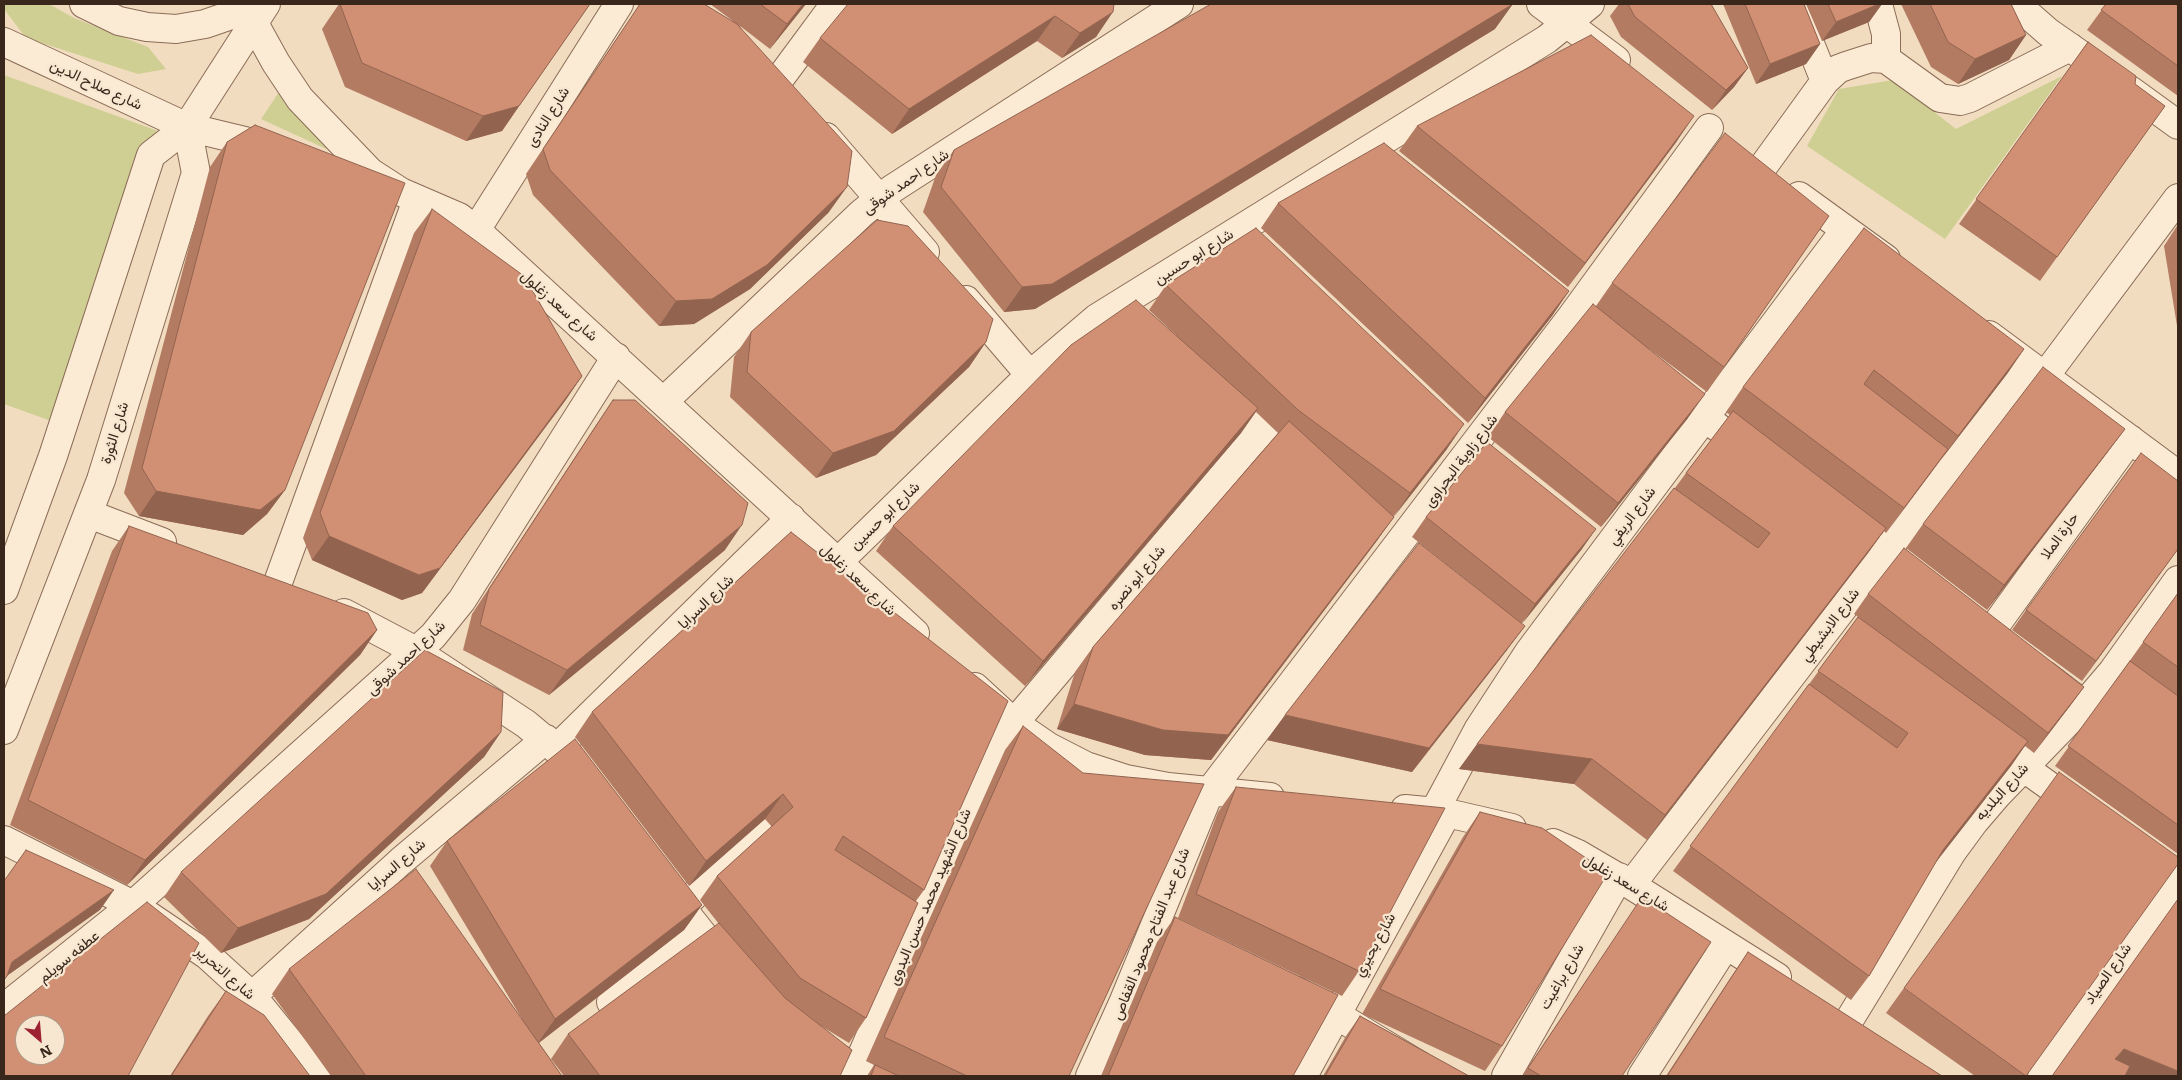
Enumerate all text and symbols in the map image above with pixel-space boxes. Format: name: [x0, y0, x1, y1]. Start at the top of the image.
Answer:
street label: شارع صلاح الدين: [47, 56, 145, 114]
street label: شارع النادى: [522, 84, 574, 150]
street label: شارع احمد شوقى: [859, 146, 953, 218]
street label: شارع ابو حسين: [1151, 225, 1237, 289]
street label: شارع سعد زغلول: [517, 267, 601, 345]
street label: شارع الثورة: [97, 400, 133, 466]
street label: شارع زاوية البحراوى: [1420, 411, 1502, 511]
street label: شارع ابو حسين: [846, 478, 924, 554]
street label: شارع الريفي: [1604, 483, 1660, 549]
street label: حارة الملا: [2037, 509, 2083, 563]
street label: شارع سعد زغلول: [816, 540, 900, 620]
street label: شارع ابو نصره: [1105, 542, 1169, 614]
street label: شارع السرايا: [674, 571, 738, 633]
street label: شارع الابشيطي: [1796, 585, 1864, 665]
street label: شارع احمد شوقى: [363, 617, 449, 699]
street label: شارع البلديه: [1971, 759, 2033, 825]
street label: شارع الشهيد محمد حسن البدوى: [885, 806, 975, 988]
street label: شارع السرايا: [365, 835, 429, 895]
street label: شارع عبد الفتاح محمود القفاص: [1108, 845, 1194, 1023]
street label: شارع سعد زغلول: [1580, 850, 1672, 916]
street label: شارع بحيري: [1350, 910, 1400, 980]
street label: عطفه سويلم: [35, 927, 103, 987]
street label: شارع الصياد: [2080, 940, 2136, 1008]
street label: شارع براغيت: [1536, 941, 1588, 1013]
street label: شارع التحرير: [191, 942, 259, 1004]
north arrow: [15, 1015, 65, 1065]
text: N: [37, 1041, 56, 1064]

